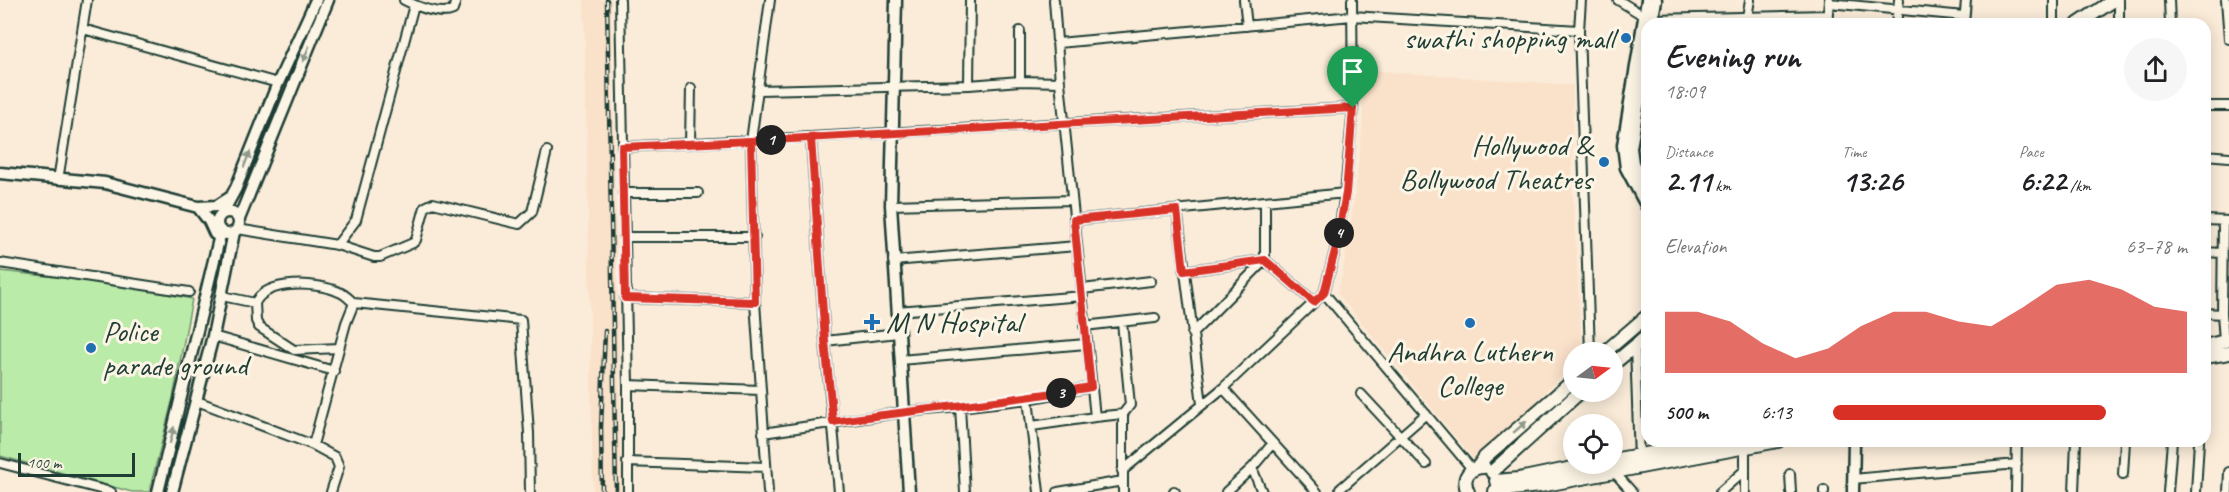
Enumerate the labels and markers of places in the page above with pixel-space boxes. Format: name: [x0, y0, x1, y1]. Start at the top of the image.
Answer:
place label: swathi shopping mall: [1404, 19, 1619, 57]
marker: swathi shopping mall: [1619, 31, 1633, 45]
pin: [1327, 46, 1378, 108]
pin: 1: [756, 125, 786, 155]
place label: Hollywood & Bollywood Theatres: [1400, 126, 1595, 198]
marker: Hollywood & Bollywood Theatres: [1597, 155, 1611, 169]
pin: 4: [1324, 218, 1354, 248]
place label: M N Hospital: [886, 303, 1026, 341]
place label: Police parade ground: [103, 312, 252, 384]
marker: M N Hospital: [863, 313, 881, 331]
marker: Andhra Luthern College: [1463, 316, 1477, 330]
place label: Andhra Luthern College: [1387, 332, 1554, 404]
marker: Police parade ground: [84, 341, 98, 355]
pin: 3: [1046, 378, 1076, 408]

